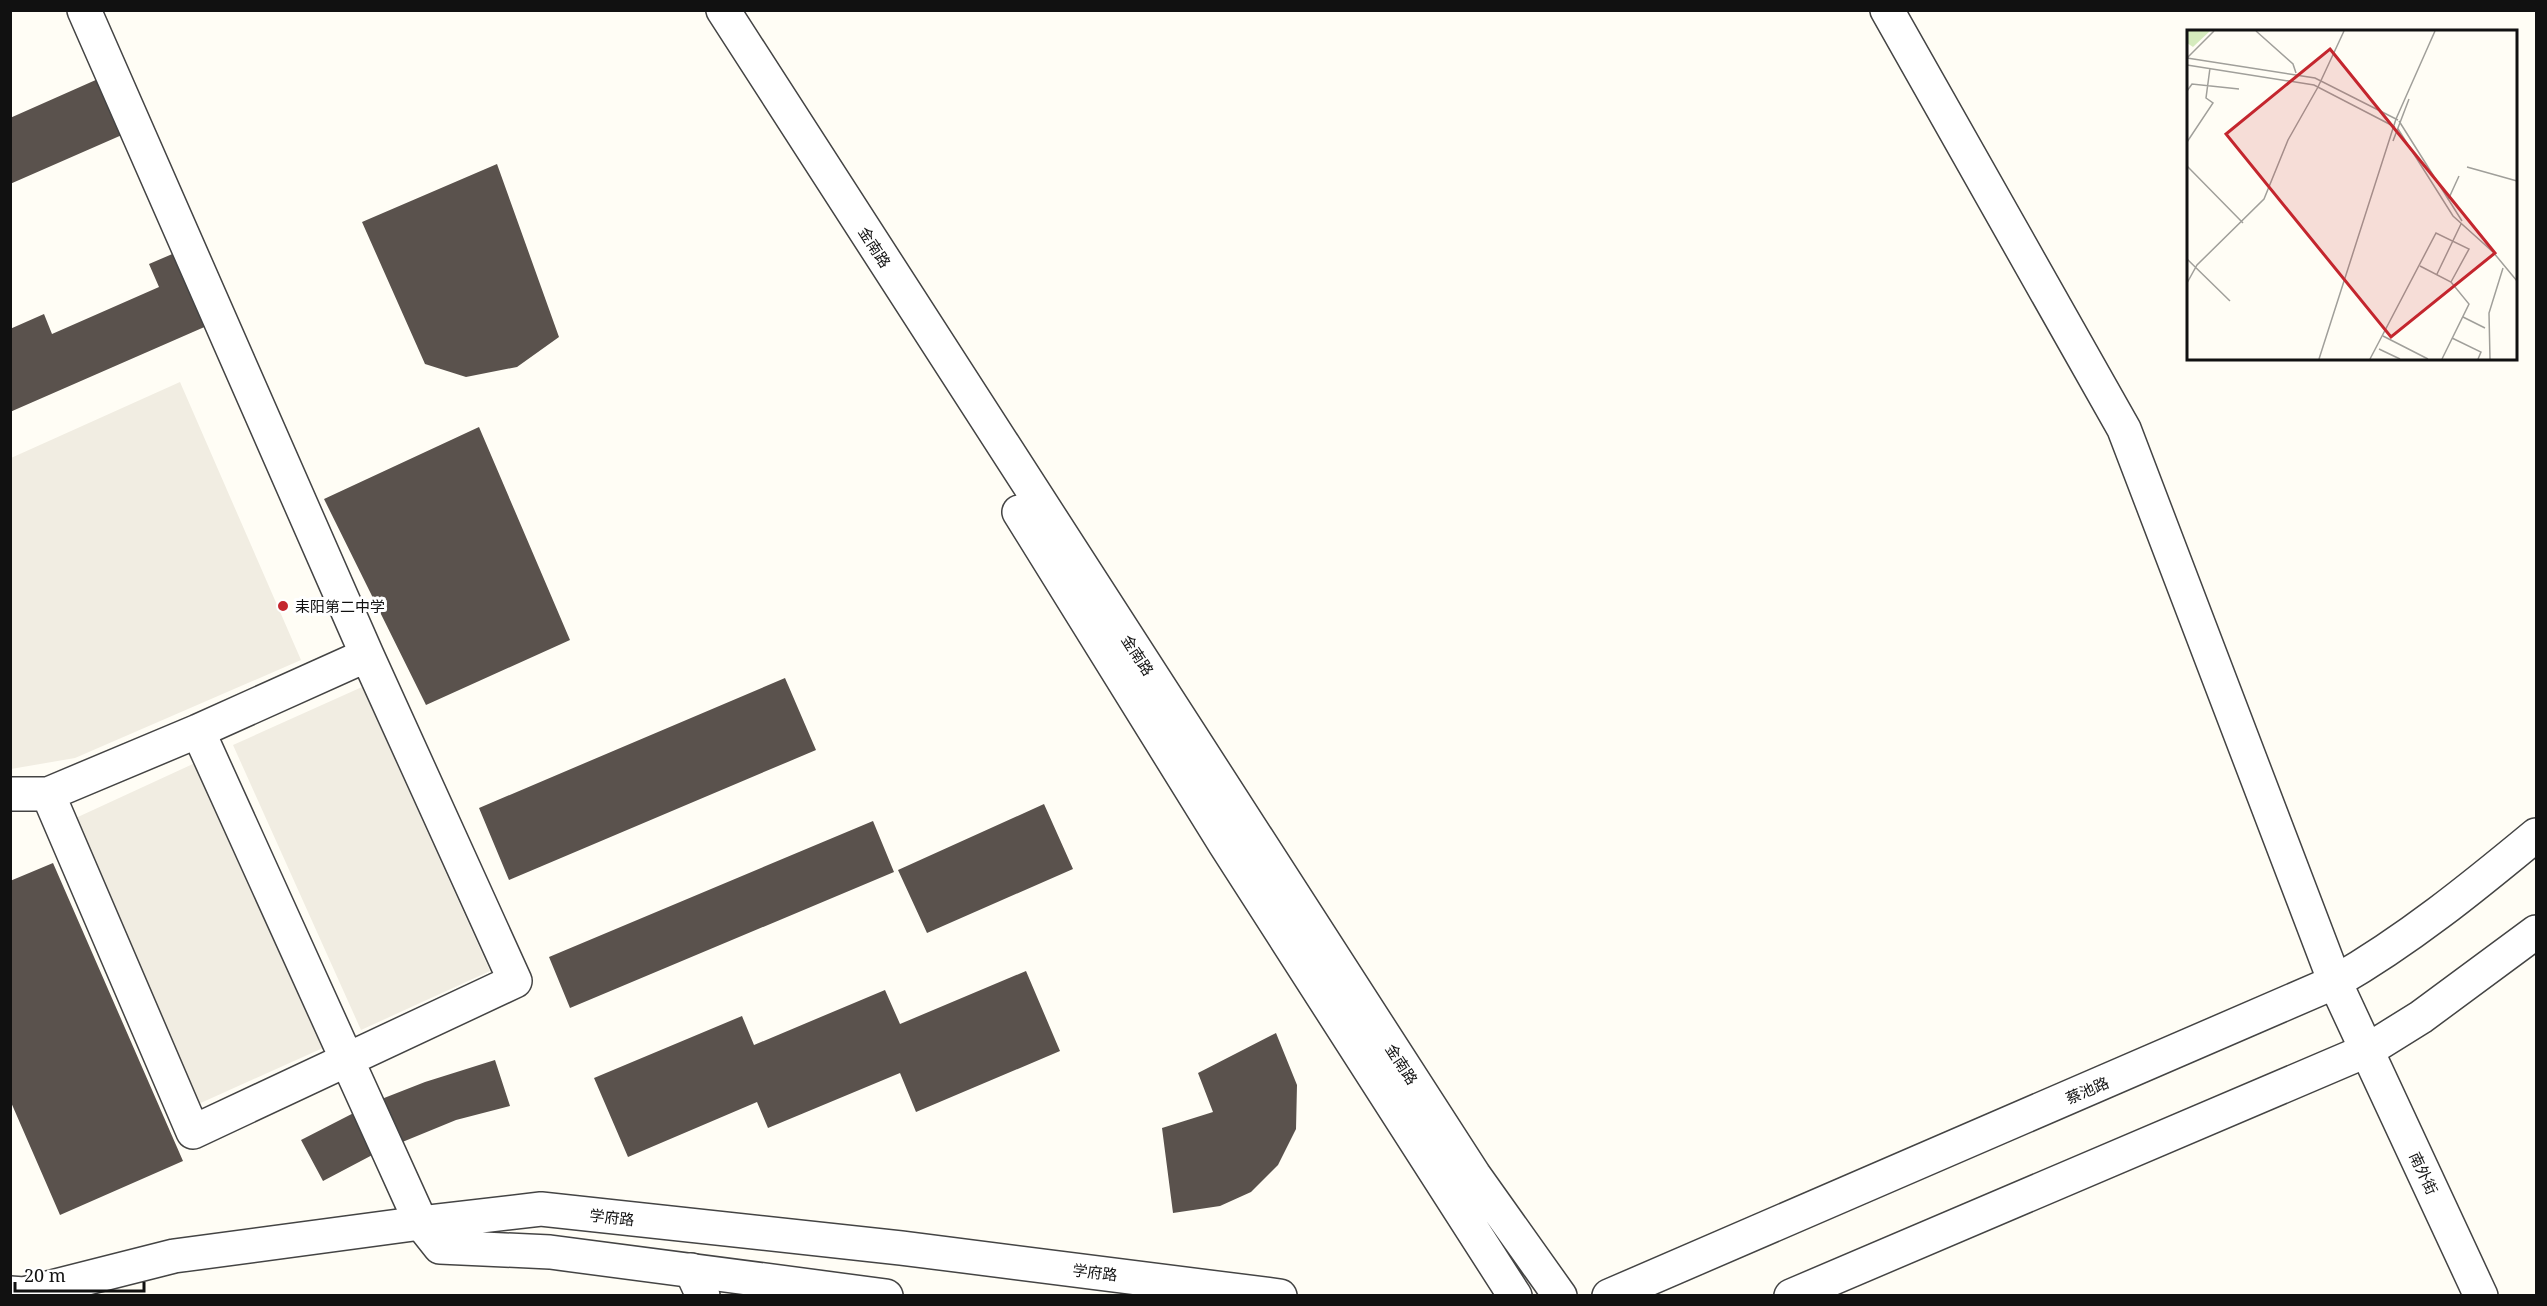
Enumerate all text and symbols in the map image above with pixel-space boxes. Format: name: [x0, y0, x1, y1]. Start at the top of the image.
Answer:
inset map: [2187, 30, 2517, 360]
street label: 金南路: [854, 223, 896, 271]
place label: 耒阳第二中学: [295, 596, 385, 616]
marker: 耒阳第二中学: [276, 599, 290, 613]
street label: 金南路: [1117, 631, 1159, 679]
street label: 金南路: [1381, 1040, 1423, 1088]
street label: 蔡池路: [2062, 1072, 2112, 1108]
street label: 南外街: [2405, 1148, 2443, 1198]
street label: 学府路: [589, 1205, 635, 1229]
scale bar: [15, 1255, 144, 1293]
street label: 学府路: [1071, 1259, 1119, 1285]
text: 20 m: [24, 1263, 66, 1287]

